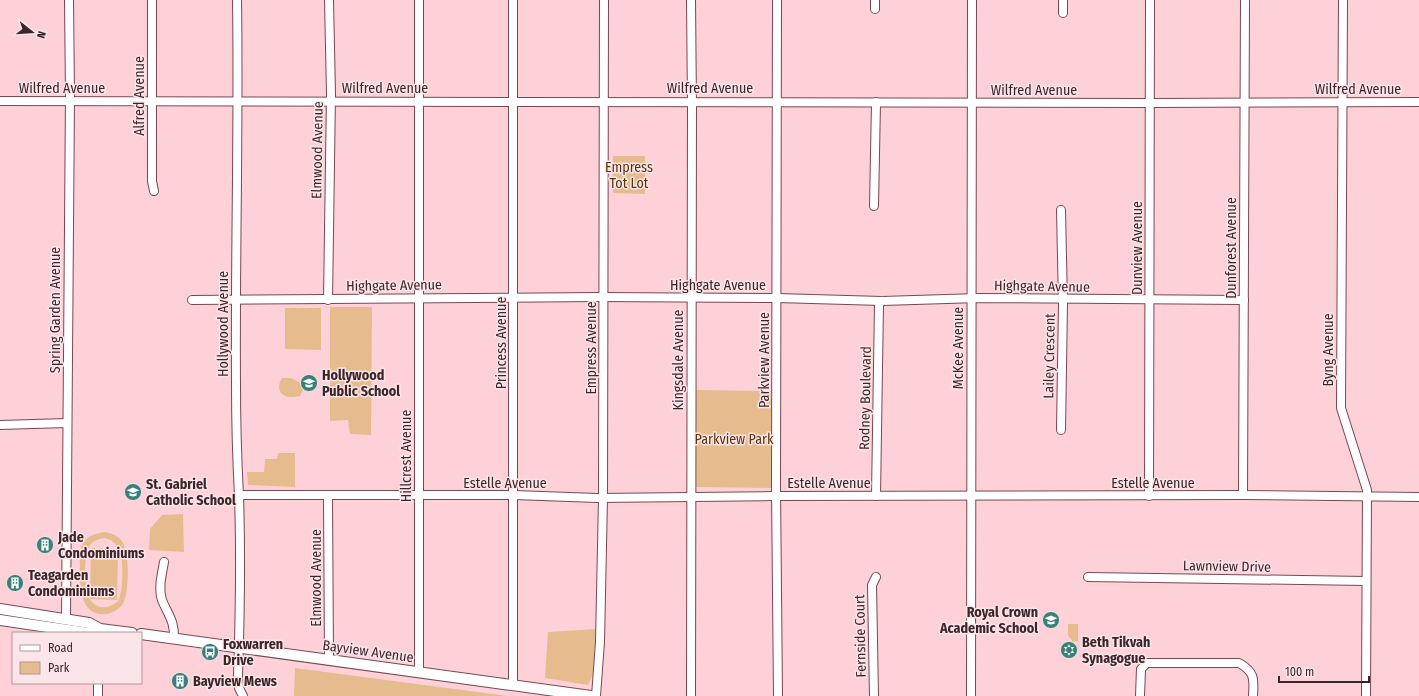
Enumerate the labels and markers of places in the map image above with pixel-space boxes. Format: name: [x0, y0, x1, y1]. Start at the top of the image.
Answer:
place label: Hollywood Public School: [322, 367, 400, 400]
school or university icon: Hollywood Public School: [299, 373, 319, 393]
place label: St. Gabriel Catholic School: [146, 476, 236, 509]
school or university icon: St. Gabriel Catholic School: [123, 482, 143, 502]
place label: Jade Condominiums: [57, 529, 144, 562]
building icon: Jade Condominiums: [35, 535, 55, 555]
place label: Teagarden Condominiums: [28, 567, 114, 600]
building icon: Teagarden Condominiums: [5, 573, 25, 593]
place label: Royal Crown Academic School: [939, 604, 1038, 637]
school or university icon: Royal Crown Academic School: [1041, 610, 1061, 630]
place label: Beth Tikvah Synagogue: [1082, 634, 1150, 667]
place label: Foxwarren Drive: [223, 636, 283, 669]
synagogue icon: Beth Tikvah Synagogue: [1059, 640, 1079, 660]
bus stop icon: Foxwarren Drive: [200, 642, 220, 662]
building icon: Bayview Mews: [170, 671, 190, 691]
place label: Bayview Mews: [193, 673, 277, 690]

